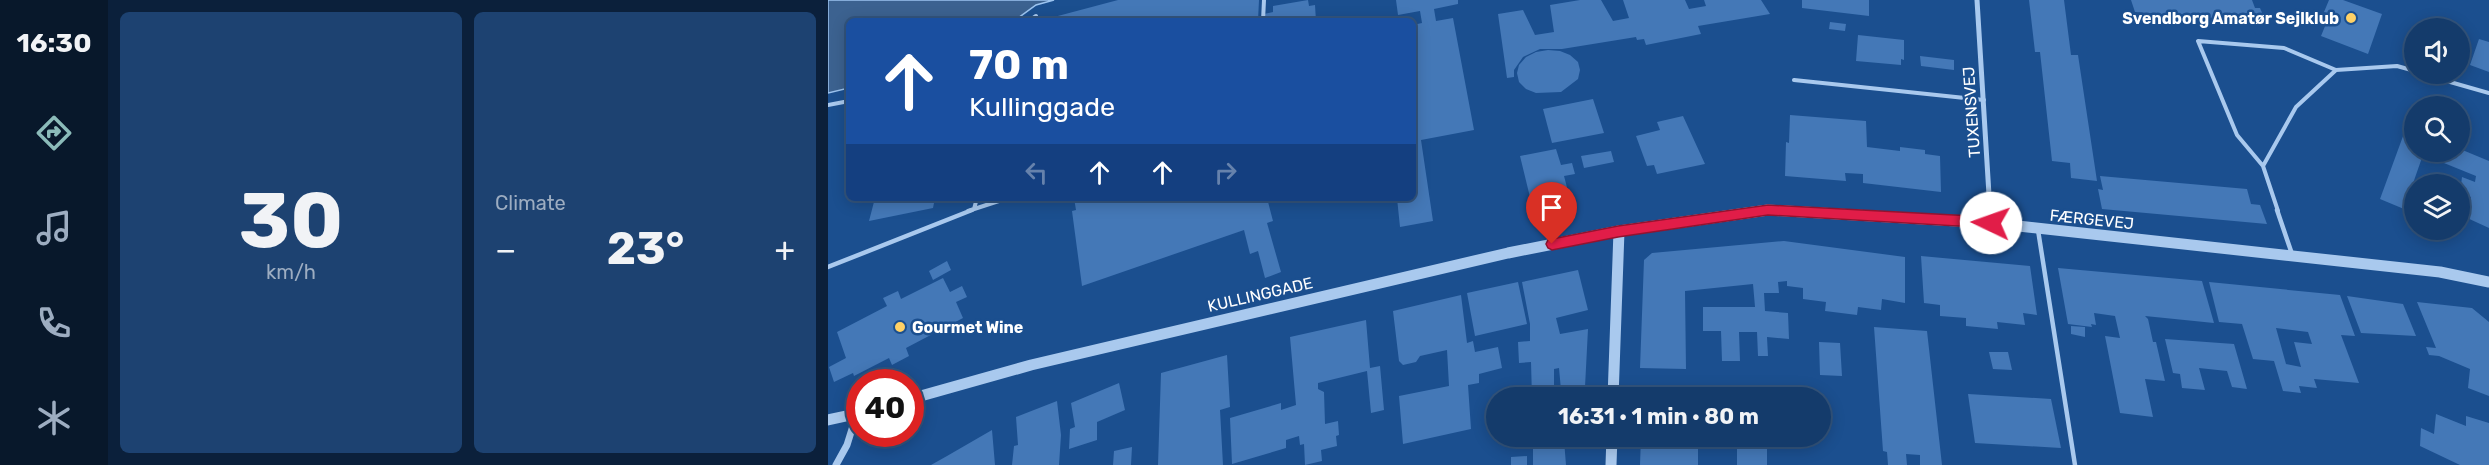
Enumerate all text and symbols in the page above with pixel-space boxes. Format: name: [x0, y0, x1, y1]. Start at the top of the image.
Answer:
place label: Svendborg Amatør Sejlklub: [2122, 9, 2339, 28]
marker: Svendborg Amatør Sejlklub: [2344, 11, 2358, 25]
map controls: [2404, 18, 2470, 240]
button: sound: [2404, 18, 2470, 84]
text: 16:30: [16, 27, 92, 59]
text: 70 m: [969, 40, 1069, 90]
icon: ahead: [870, 42, 948, 120]
street label: TUXENSVEJ: [1959, 66, 1984, 158]
text: Kullinggade: [969, 91, 1115, 123]
button: search: [2404, 96, 2470, 162]
icon: directions: [33, 112, 75, 154]
icon: left: [1020, 156, 1053, 189]
icon: ahead: [1083, 156, 1116, 189]
icon: ahead: [1146, 156, 1179, 189]
icon: right: [1209, 156, 1242, 189]
text: 30: [239, 174, 343, 267]
button: layers: [2404, 174, 2470, 240]
pin: [1526, 182, 1577, 244]
text: Climate: [495, 191, 566, 215]
icon: arrive: [1535, 191, 1568, 224]
position arrow: [1959, 191, 2023, 255]
street label: FÆRGEVEJ: [2049, 206, 2135, 233]
icon: music: [33, 207, 75, 249]
text: 23°: [607, 222, 684, 275]
text: −: [495, 230, 516, 269]
text: +: [774, 230, 795, 269]
text: km/h: [266, 260, 316, 284]
street label: KULLINGGADE: [1206, 273, 1315, 316]
icon: phone: [33, 302, 75, 344]
place label: Gourmet Wine: [912, 318, 1023, 337]
marker: Gourmet Wine: [893, 320, 907, 334]
speed limit sign: 40: [846, 369, 924, 447]
icon: climate: [33, 397, 75, 439]
text: 16:31 · 1 min · 80 m: [1558, 403, 1759, 430]

